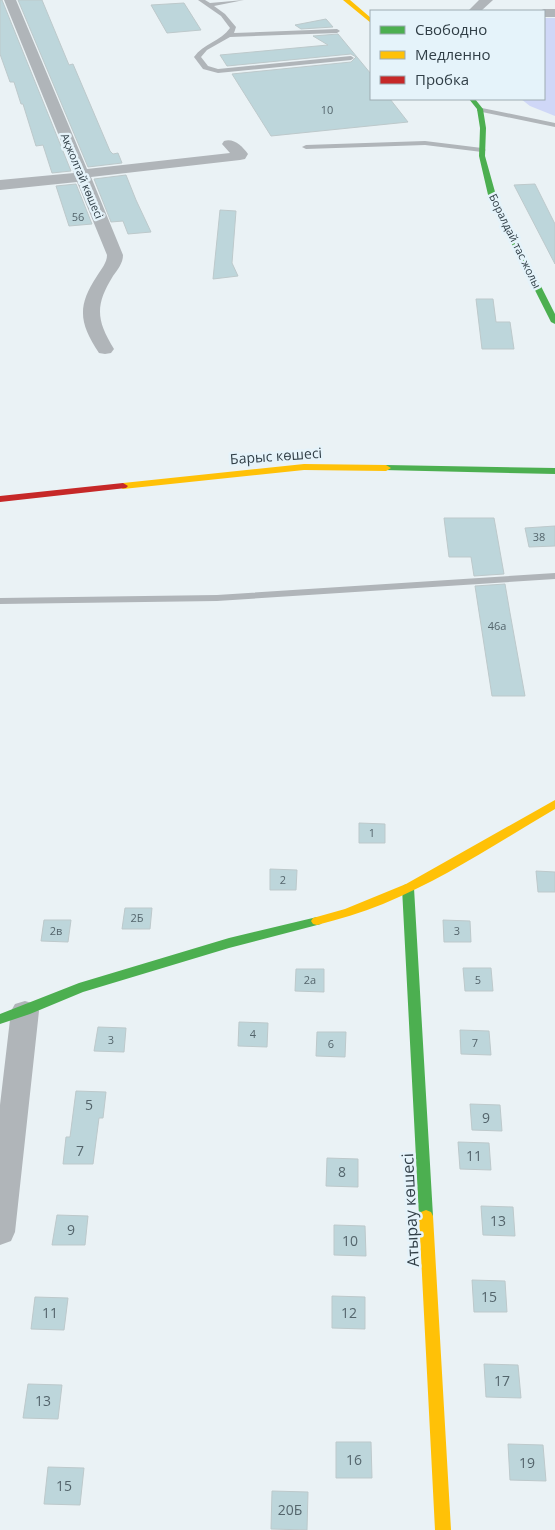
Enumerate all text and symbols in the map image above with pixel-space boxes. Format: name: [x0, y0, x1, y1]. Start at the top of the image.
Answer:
legend: [370, 10, 545, 100]
text: Свободно: [415, 19, 487, 39]
text: Медленно: [415, 44, 491, 64]
text: Пробка: [415, 69, 469, 89]
house number: 10: [321, 102, 333, 117]
street label: Ақжолтай көшесі: [58, 131, 107, 221]
street label: Боралдай тас жолы: [486, 191, 545, 291]
house number: 56: [72, 209, 84, 224]
street label: Барыс көшесі: [229, 443, 323, 468]
house number: 38: [533, 529, 545, 544]
house number: 46а: [488, 618, 506, 633]
house number: 1: [369, 825, 375, 840]
house number: 2: [280, 872, 286, 887]
house number: 2Б: [130, 910, 144, 925]
house number: 2в: [50, 923, 62, 938]
house number: 3: [454, 923, 460, 938]
house number: 2а: [304, 972, 316, 987]
house number: 5: [475, 972, 481, 987]
house number: 4: [250, 1026, 257, 1041]
house number: 3: [108, 1032, 114, 1047]
house number: 7: [472, 1035, 478, 1050]
house number: 6: [328, 1036, 334, 1051]
house number: 5: [85, 1095, 93, 1114]
house number: 9: [482, 1108, 490, 1127]
house number: 7: [76, 1141, 84, 1160]
house number: 11: [466, 1146, 482, 1165]
street label: Атырау көшесі: [396, 1153, 424, 1267]
house number: 8: [338, 1162, 346, 1181]
house number: 13: [490, 1211, 506, 1230]
house number: 9: [67, 1220, 75, 1239]
house number: 10: [342, 1231, 358, 1250]
house number: 15: [481, 1287, 497, 1306]
house number: 11: [42, 1303, 58, 1322]
house number: 12: [341, 1303, 357, 1322]
house number: 17: [494, 1371, 510, 1390]
house number: 13: [35, 1391, 51, 1410]
house number: 16: [346, 1450, 362, 1469]
house number: 19: [519, 1453, 535, 1472]
house number: 15: [56, 1476, 72, 1495]
house number: 20Б: [278, 1500, 302, 1519]

